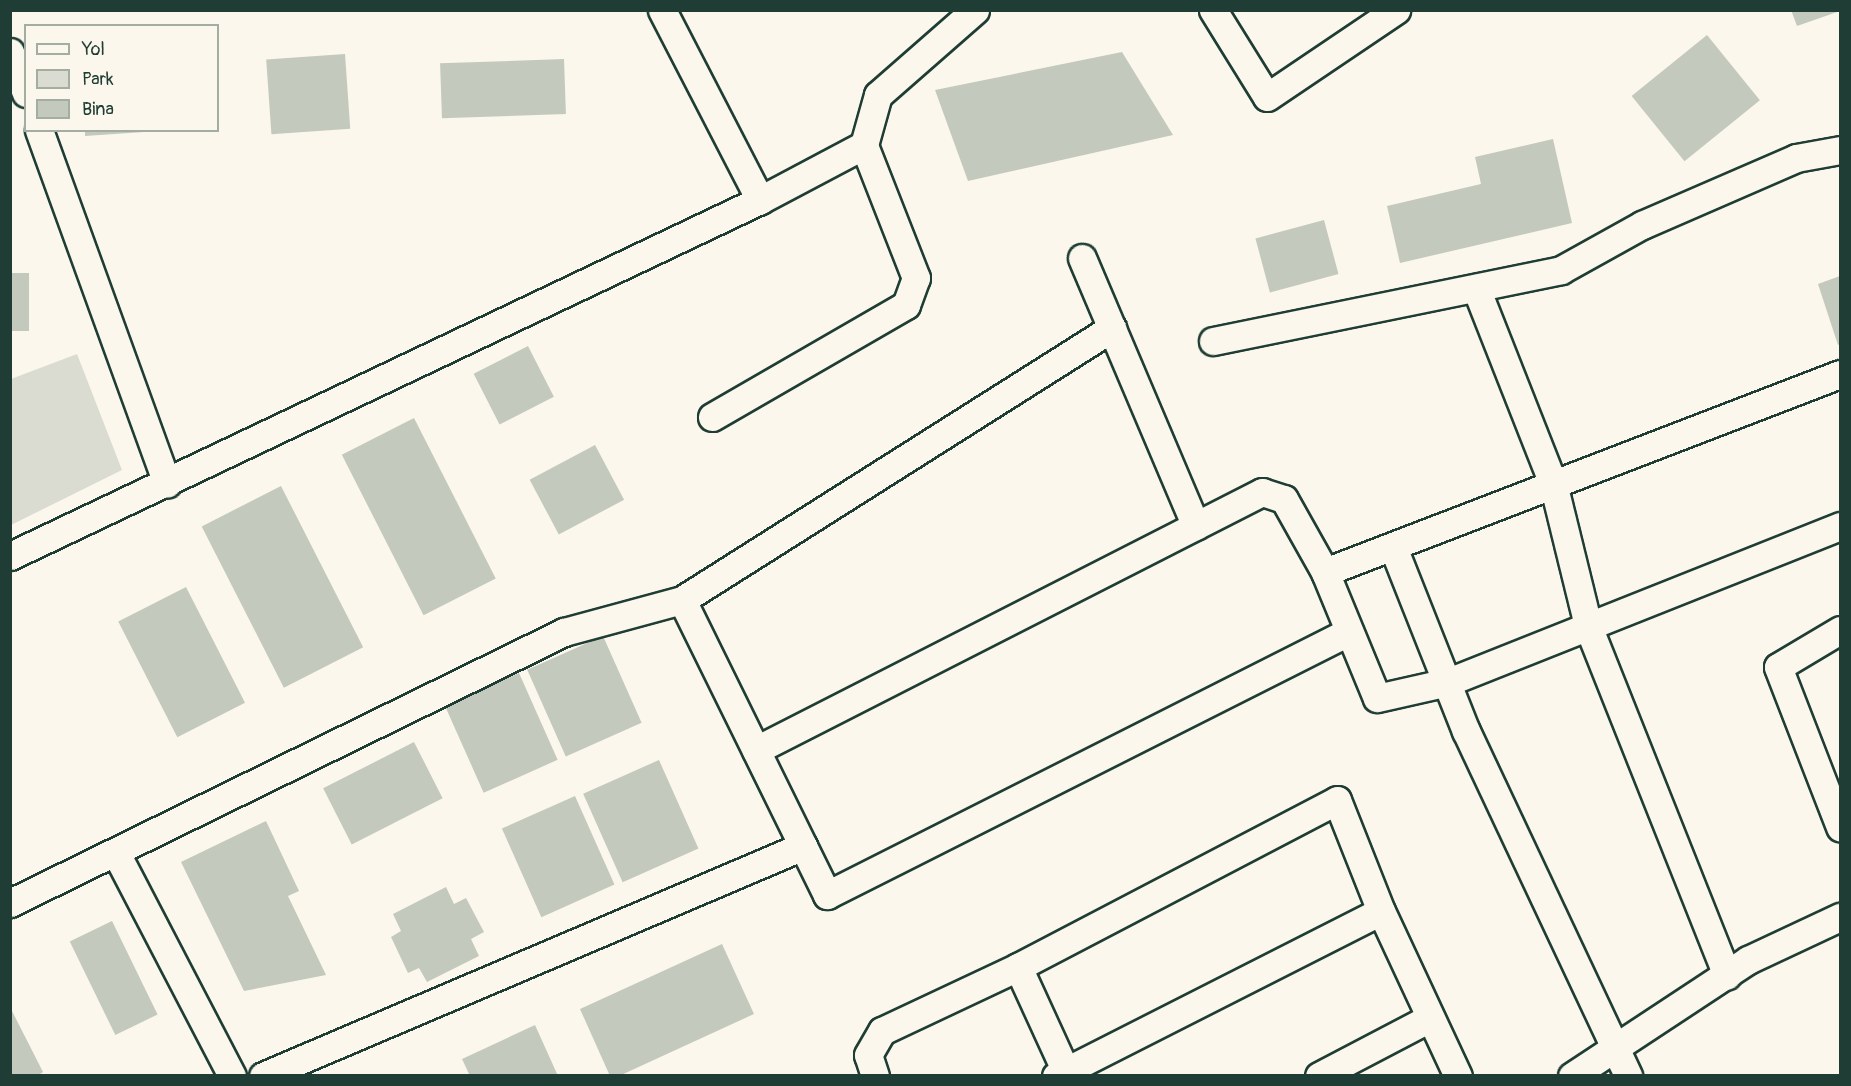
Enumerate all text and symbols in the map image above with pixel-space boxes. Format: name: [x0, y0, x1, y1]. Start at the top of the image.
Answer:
legend: [24, 24, 219, 132]
text: Yol: [82, 38, 105, 61]
text: Park: [82, 68, 114, 91]
text: Bina: [82, 98, 114, 121]

